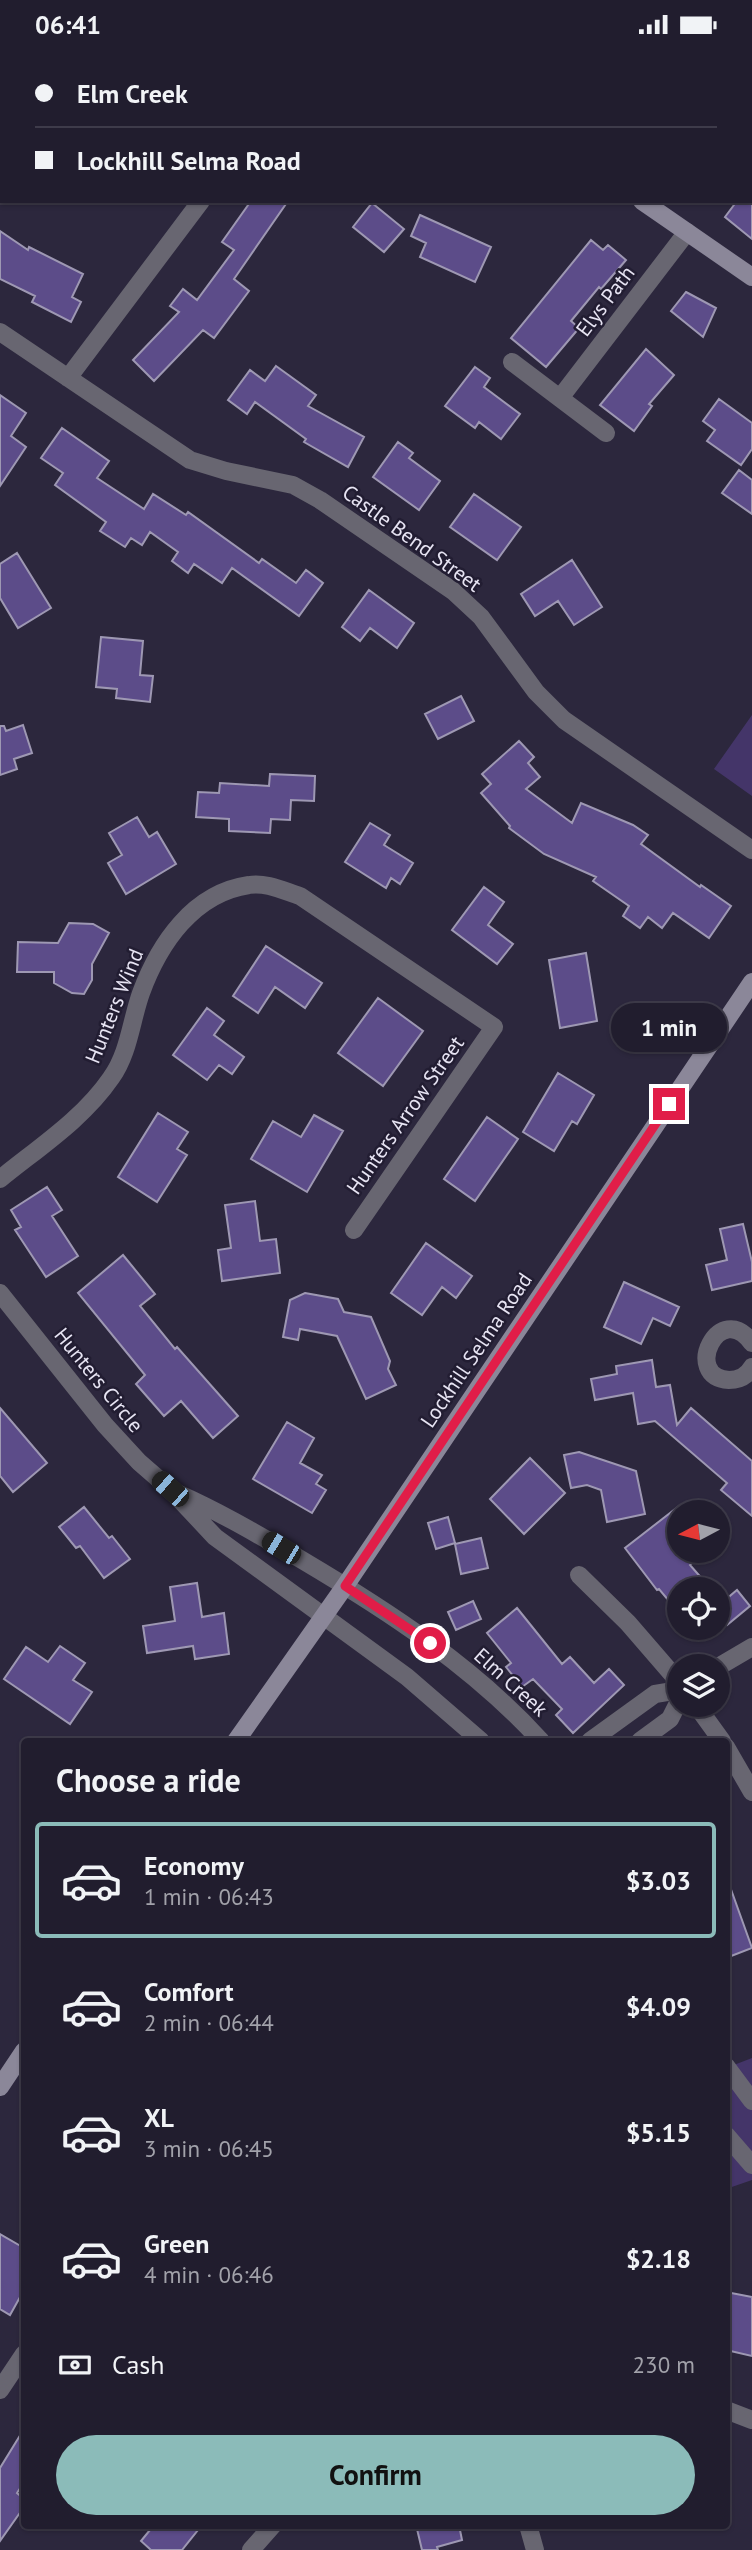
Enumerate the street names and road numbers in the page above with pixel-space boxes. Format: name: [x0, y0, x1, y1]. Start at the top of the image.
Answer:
street label: Elys Path: [570, 260, 640, 342]
street label: Castle Bend Street: [337, 478, 487, 598]
street label: Hunters Wind: [79, 945, 149, 1067]
street label: Hunters Arrow Street: [340, 1031, 470, 1199]
street label: Lockhill Selma Road: [414, 1267, 538, 1433]
street label: Hunters Circle: [49, 1322, 149, 1438]
street label: Elm Creek: [469, 1642, 553, 1722]

